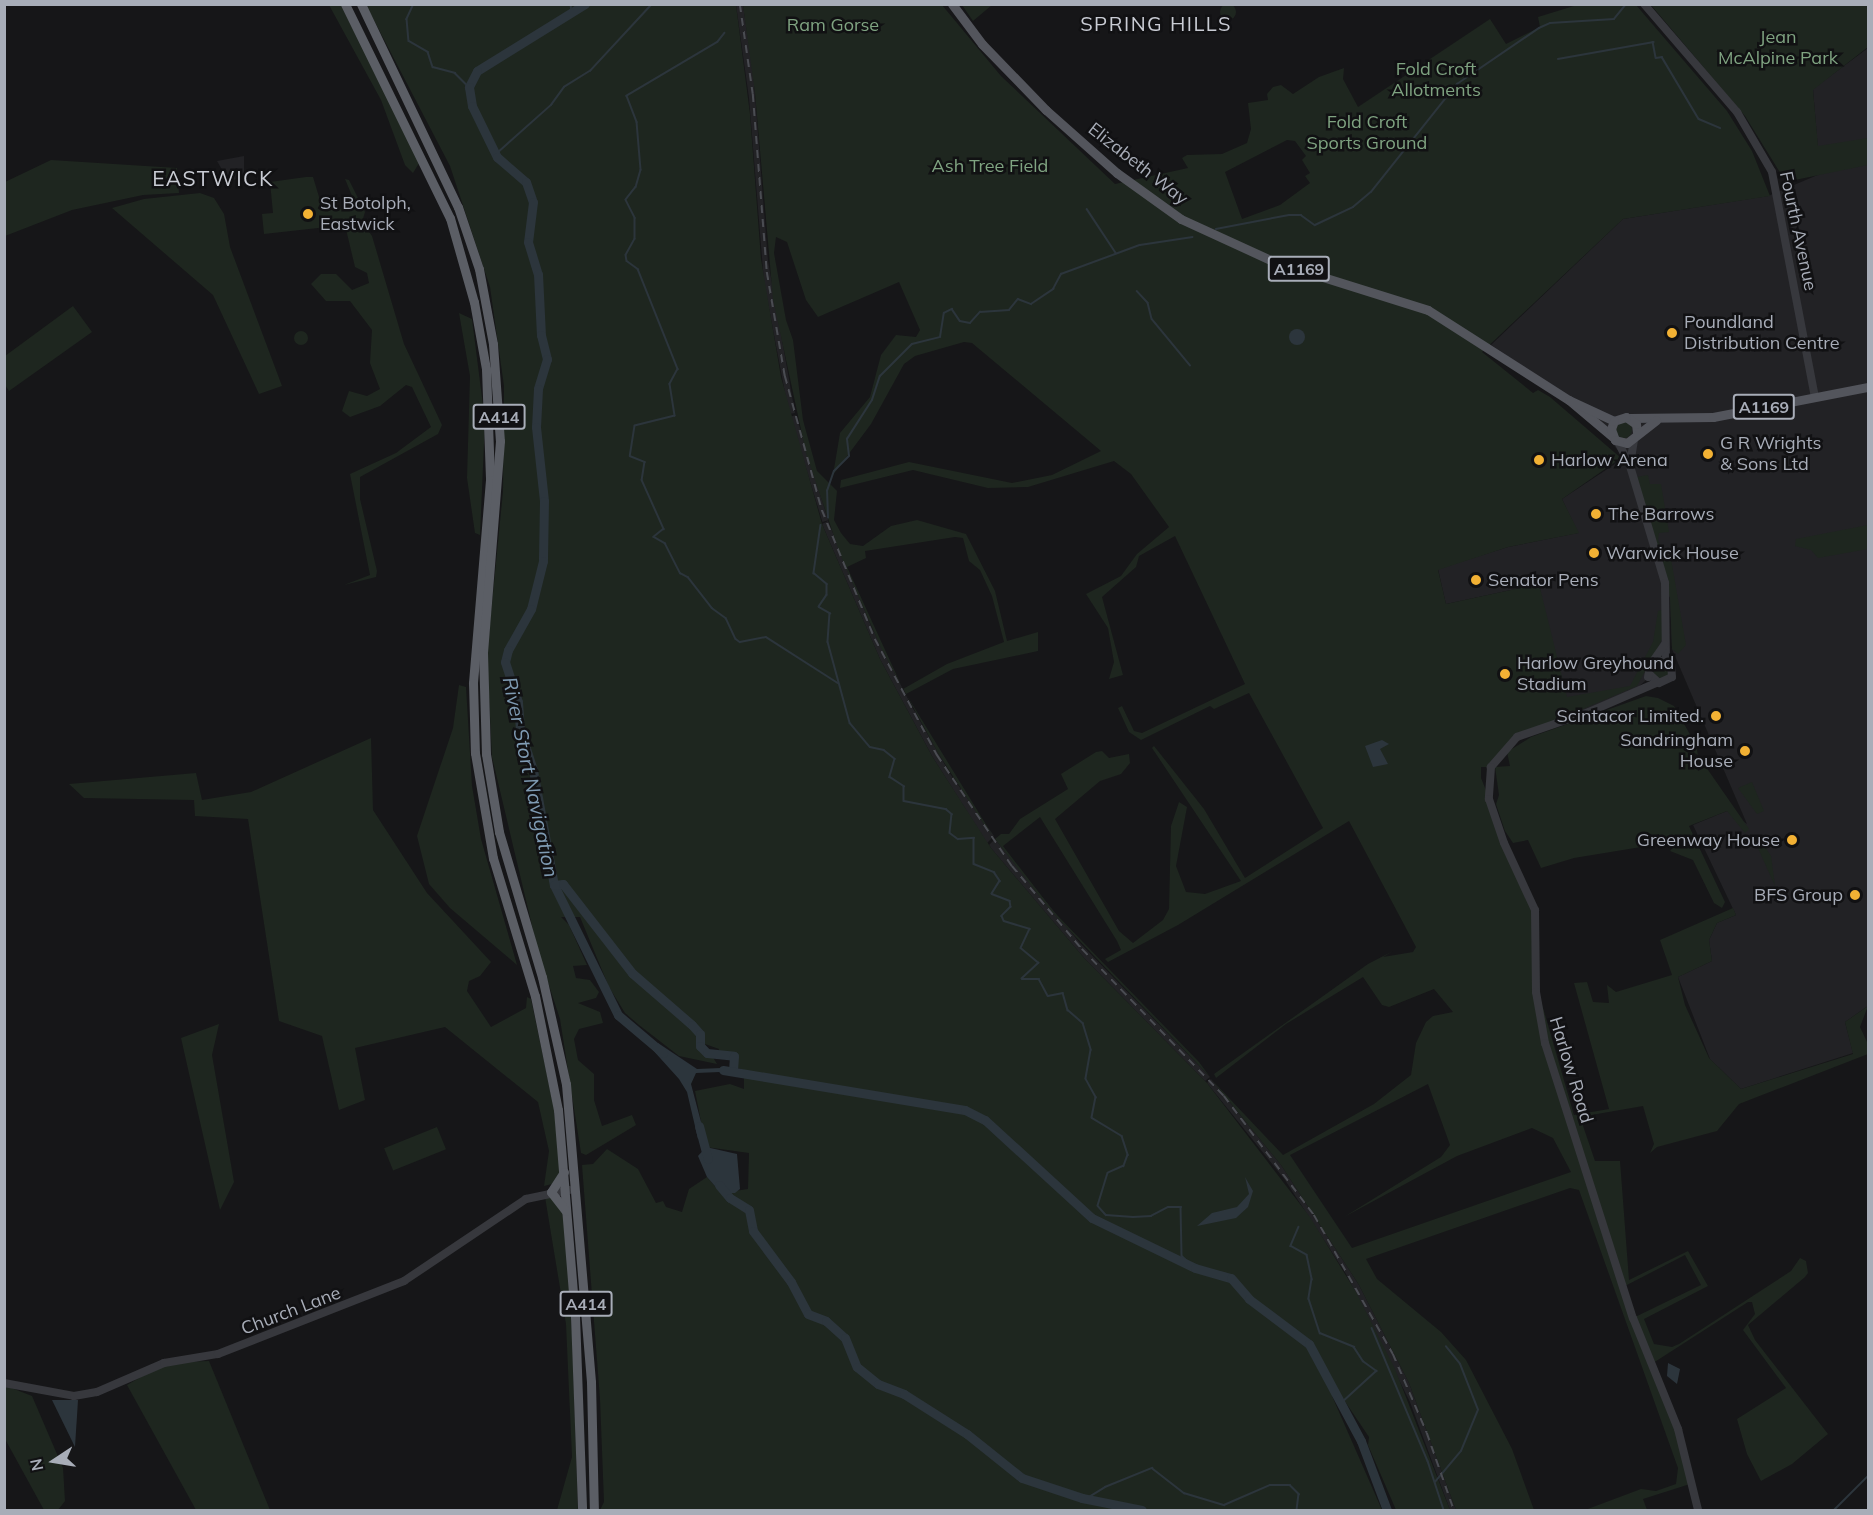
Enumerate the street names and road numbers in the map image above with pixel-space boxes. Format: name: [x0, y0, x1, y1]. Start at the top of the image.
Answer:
street label: Elizabeth Way: [1084, 118, 1192, 210]
street label: Fourth Avenue: [1775, 169, 1821, 293]
road number: A1169: [1268, 256, 1330, 282]
road number: A1169: [1732, 394, 1796, 420]
road number: A414: [472, 404, 526, 430]
street label: Harlow Road: [1545, 1014, 1597, 1126]
street label: Church Lane: [238, 1282, 344, 1340]
road number: A414: [559, 1291, 613, 1317]

